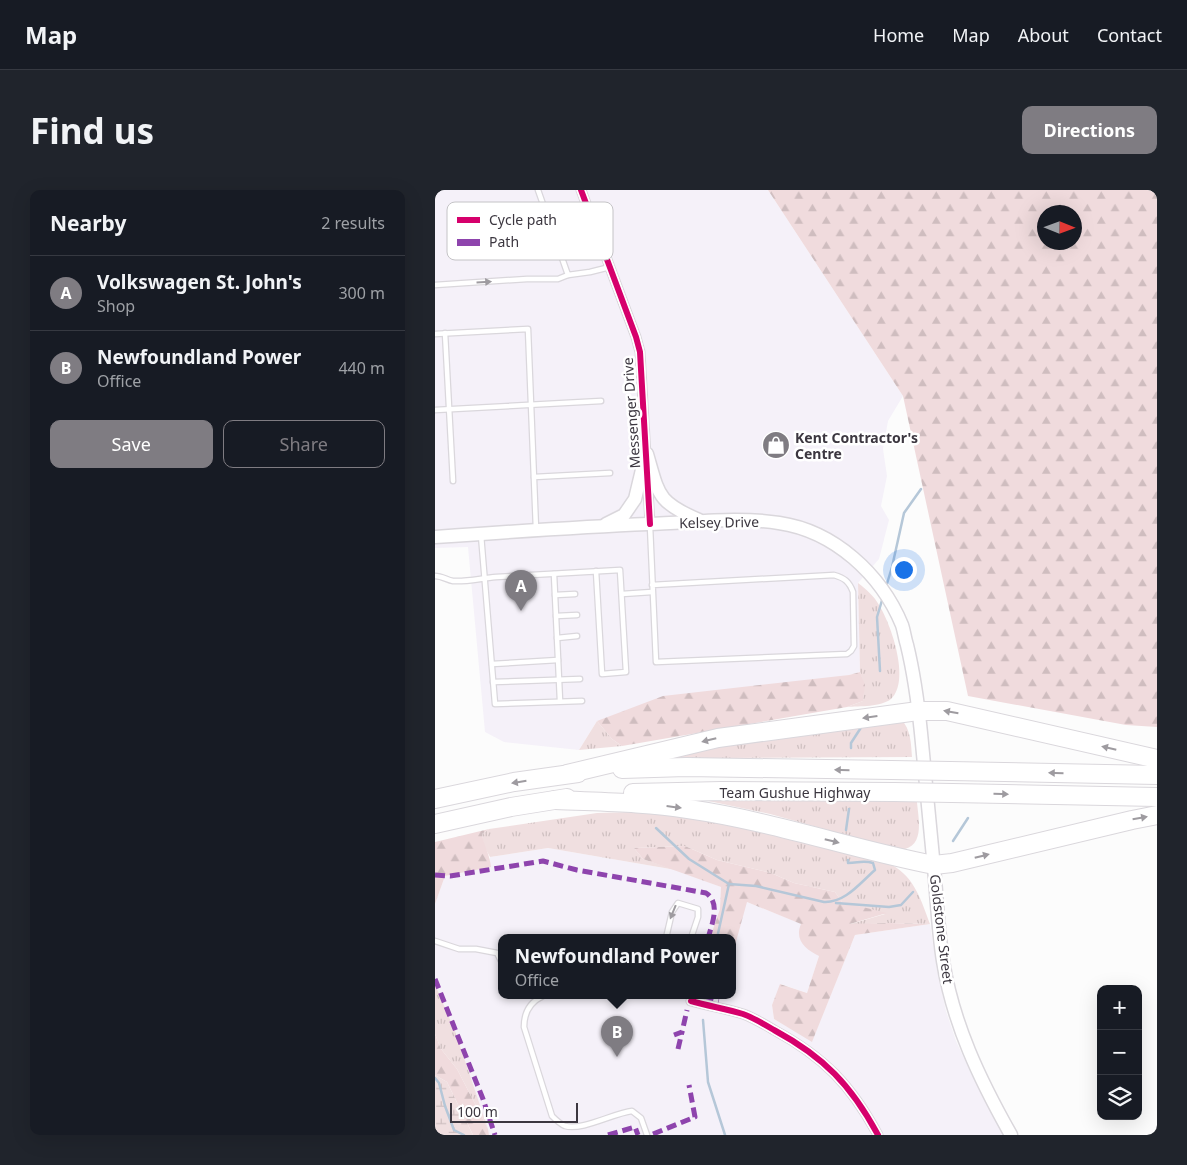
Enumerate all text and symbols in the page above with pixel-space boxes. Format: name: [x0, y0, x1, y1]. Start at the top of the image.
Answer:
text: Map: [25, 18, 77, 51]
text: Home: [873, 23, 924, 47]
text: Map: [952, 23, 990, 47]
text: About: [1018, 23, 1069, 47]
text: Contact: [1097, 23, 1162, 47]
button: Directions: [1022, 106, 1157, 154]
text: Find us: [30, 107, 154, 154]
legend: [447, 202, 613, 260]
north arrow: [1037, 205, 1082, 250]
text: Nearby: [50, 209, 126, 237]
text: Cycle path: [489, 210, 557, 229]
text: 2 results: [321, 212, 385, 234]
text: Path: [489, 232, 519, 251]
text: Volkswagen St. John's: [97, 269, 302, 295]
one-way arrow: [476, 277, 492, 285]
text: A: [60, 282, 72, 304]
text: 300 m: [338, 282, 385, 304]
text: Shop: [97, 295, 135, 317]
text: Newfoundland Power: [97, 344, 301, 370]
text: B: [61, 357, 71, 379]
text: 440 m: [338, 357, 385, 379]
street label: Messenger Drive: [618, 357, 644, 469]
text: Office: [97, 370, 141, 392]
button: Save: [50, 420, 213, 468]
button: Share: [223, 420, 385, 468]
place label: Kent Contractor's Centre: [795, 428, 918, 463]
shop icon: Kent Contractor's Centre: [761, 430, 791, 460]
street label: Kelsey Drive: [679, 512, 759, 532]
your location: [891, 557, 917, 583]
pin: A: [505, 570, 537, 611]
one-way arrow: [943, 708, 959, 716]
one-way arrow: [862, 713, 878, 721]
one-way arrow: [702, 736, 717, 744]
one-way arrow: [1102, 744, 1117, 752]
one-way arrow: [834, 765, 850, 773]
one-way arrow: [1048, 769, 1064, 777]
one-way arrow: [511, 778, 527, 786]
street label: Team Gushue Highway: [720, 783, 871, 802]
one-way arrow: [993, 790, 1009, 798]
one-way arrow: [666, 803, 682, 811]
one-way arrow: [1132, 814, 1148, 822]
one-way arrow: [825, 837, 840, 845]
one-way arrow: [974, 852, 989, 860]
street label: Goldstone Street: [926, 873, 958, 985]
one-way arrow: [669, 905, 677, 920]
popup: [498, 934, 736, 999]
text: Newfoundland Power: [515, 943, 719, 969]
text: Office: [515, 969, 559, 991]
map controls: [1097, 985, 1142, 1120]
button: +: [1097, 985, 1142, 1030]
pin: B: [601, 1016, 633, 1057]
button: −: [1097, 1030, 1142, 1075]
button: layers: [1097, 1075, 1142, 1120]
scale bar: [450, 1100, 577, 1123]
text: 100 m: [457, 1102, 498, 1121]

